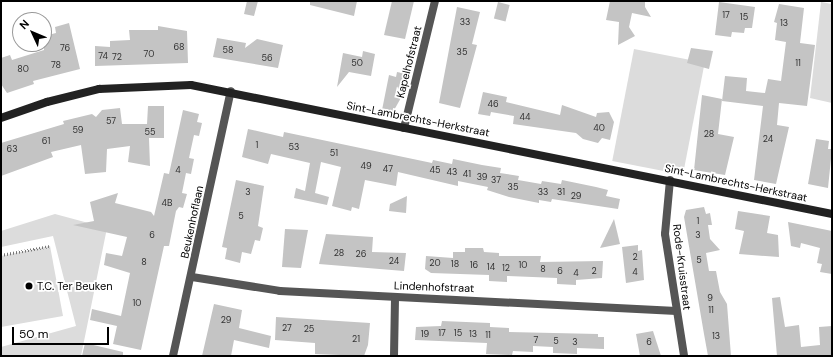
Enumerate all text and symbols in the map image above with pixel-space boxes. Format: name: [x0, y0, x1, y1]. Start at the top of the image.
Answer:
house number: 17: [722, 10, 730, 20]
north arrow: [12, 12, 52, 52]
house number: 15: [740, 12, 748, 22]
text: N: [16, 17, 32, 32]
house number: 33: [460, 17, 470, 27]
house number: 13: [780, 18, 788, 28]
street label: Kapelhofstraat: [394, 25, 424, 99]
house number: 68: [173, 42, 185, 52]
house number: 76: [60, 43, 70, 53]
house number: 58: [223, 45, 233, 55]
house number: 35: [457, 47, 467, 57]
house number: 70: [144, 49, 154, 59]
house number: 74: [98, 51, 108, 61]
house number: 72: [112, 52, 122, 62]
house number: 56: [261, 53, 273, 63]
house number: 50: [351, 58, 363, 68]
house number: 11: [795, 58, 801, 68]
house number: 78: [51, 60, 61, 70]
house number: 80: [17, 64, 29, 74]
street label: Sint-Lambrechts-Herkstraat: [345, 99, 491, 139]
house number: 46: [487, 99, 499, 109]
house number: 44: [520, 112, 530, 122]
house number: 57: [106, 116, 116, 126]
house number: 40: [593, 123, 605, 133]
house number: 59: [73, 125, 83, 135]
house number: 55: [145, 127, 155, 137]
house number: 28: [704, 129, 714, 139]
house number: 24: [763, 134, 773, 144]
house number: 61: [42, 136, 50, 146]
house number: 1: [256, 140, 258, 150]
house number: 53: [289, 142, 299, 152]
house number: 63: [7, 144, 17, 154]
house number: 51: [330, 148, 338, 158]
house number: 49: [360, 161, 372, 171]
street label: Sint-Lambrechts-Herkstraat: [664, 161, 808, 205]
house number: 47: [383, 164, 393, 174]
house number: 4: [175, 165, 181, 175]
house number: 45: [430, 165, 440, 175]
house number: 43: [447, 167, 457, 177]
house number: 41: [463, 169, 471, 179]
house number: 39: [477, 172, 487, 182]
house number: 37: [491, 175, 501, 185]
house number: 35: [508, 182, 518, 192]
street label: Beukenhoflaan: [178, 184, 206, 260]
house number: 3: [245, 187, 251, 197]
house number: 33: [538, 187, 548, 197]
house number: 31: [557, 187, 565, 197]
house number: 29: [571, 191, 581, 201]
house number: 4B: [162, 198, 172, 208]
house number: 5: [238, 211, 244, 221]
house number: 1: [697, 216, 699, 226]
street label: Rode-Kruisstraat: [670, 223, 694, 311]
house number: 6: [149, 230, 155, 240]
house number: 3: [695, 230, 701, 240]
house number: 28: [334, 248, 344, 258]
house number: 26: [356, 249, 366, 259]
house number: 2: [632, 252, 638, 262]
house number: 5: [696, 255, 702, 265]
house number: 24: [389, 256, 399, 266]
house number: 8: [141, 257, 147, 267]
house number: 20: [429, 258, 441, 268]
house number: 18: [451, 259, 459, 269]
house number: 16: [470, 260, 478, 270]
house number: 10: [519, 260, 527, 270]
house number: 14: [487, 262, 495, 272]
house number: 12: [502, 263, 510, 273]
house number: 8: [540, 264, 546, 274]
house number: 6: [557, 266, 563, 276]
house number: 2: [591, 266, 597, 276]
house number: 4: [632, 267, 638, 277]
house number: 4: [573, 268, 579, 278]
place label: T.C. Ter Beuken: [37, 279, 112, 293]
street label: Lindenhofstraat: [394, 279, 474, 295]
marker: T.C. Ter Beuken: [24, 281, 34, 291]
house number: 9: [707, 293, 713, 303]
house number: 10: [133, 298, 141, 308]
house number: 11: [708, 305, 714, 315]
house number: 29: [221, 315, 231, 325]
scale bar: [14, 319, 111, 345]
house number: 27: [282, 323, 292, 333]
house number: 25: [304, 324, 314, 334]
text: 50 m: [19, 326, 48, 342]
house number: 17: [438, 328, 446, 338]
house number: 15: [454, 328, 462, 338]
house number: 19: [421, 329, 429, 339]
house number: 13: [469, 329, 477, 339]
house number: 11: [485, 330, 491, 340]
house number: 13: [712, 331, 720, 341]
house number: 21: [352, 334, 360, 344]
house number: 7: [534, 335, 538, 345]
house number: 5: [553, 336, 559, 346]
house number: 3: [572, 337, 578, 347]
house number: 6: [646, 337, 652, 347]

